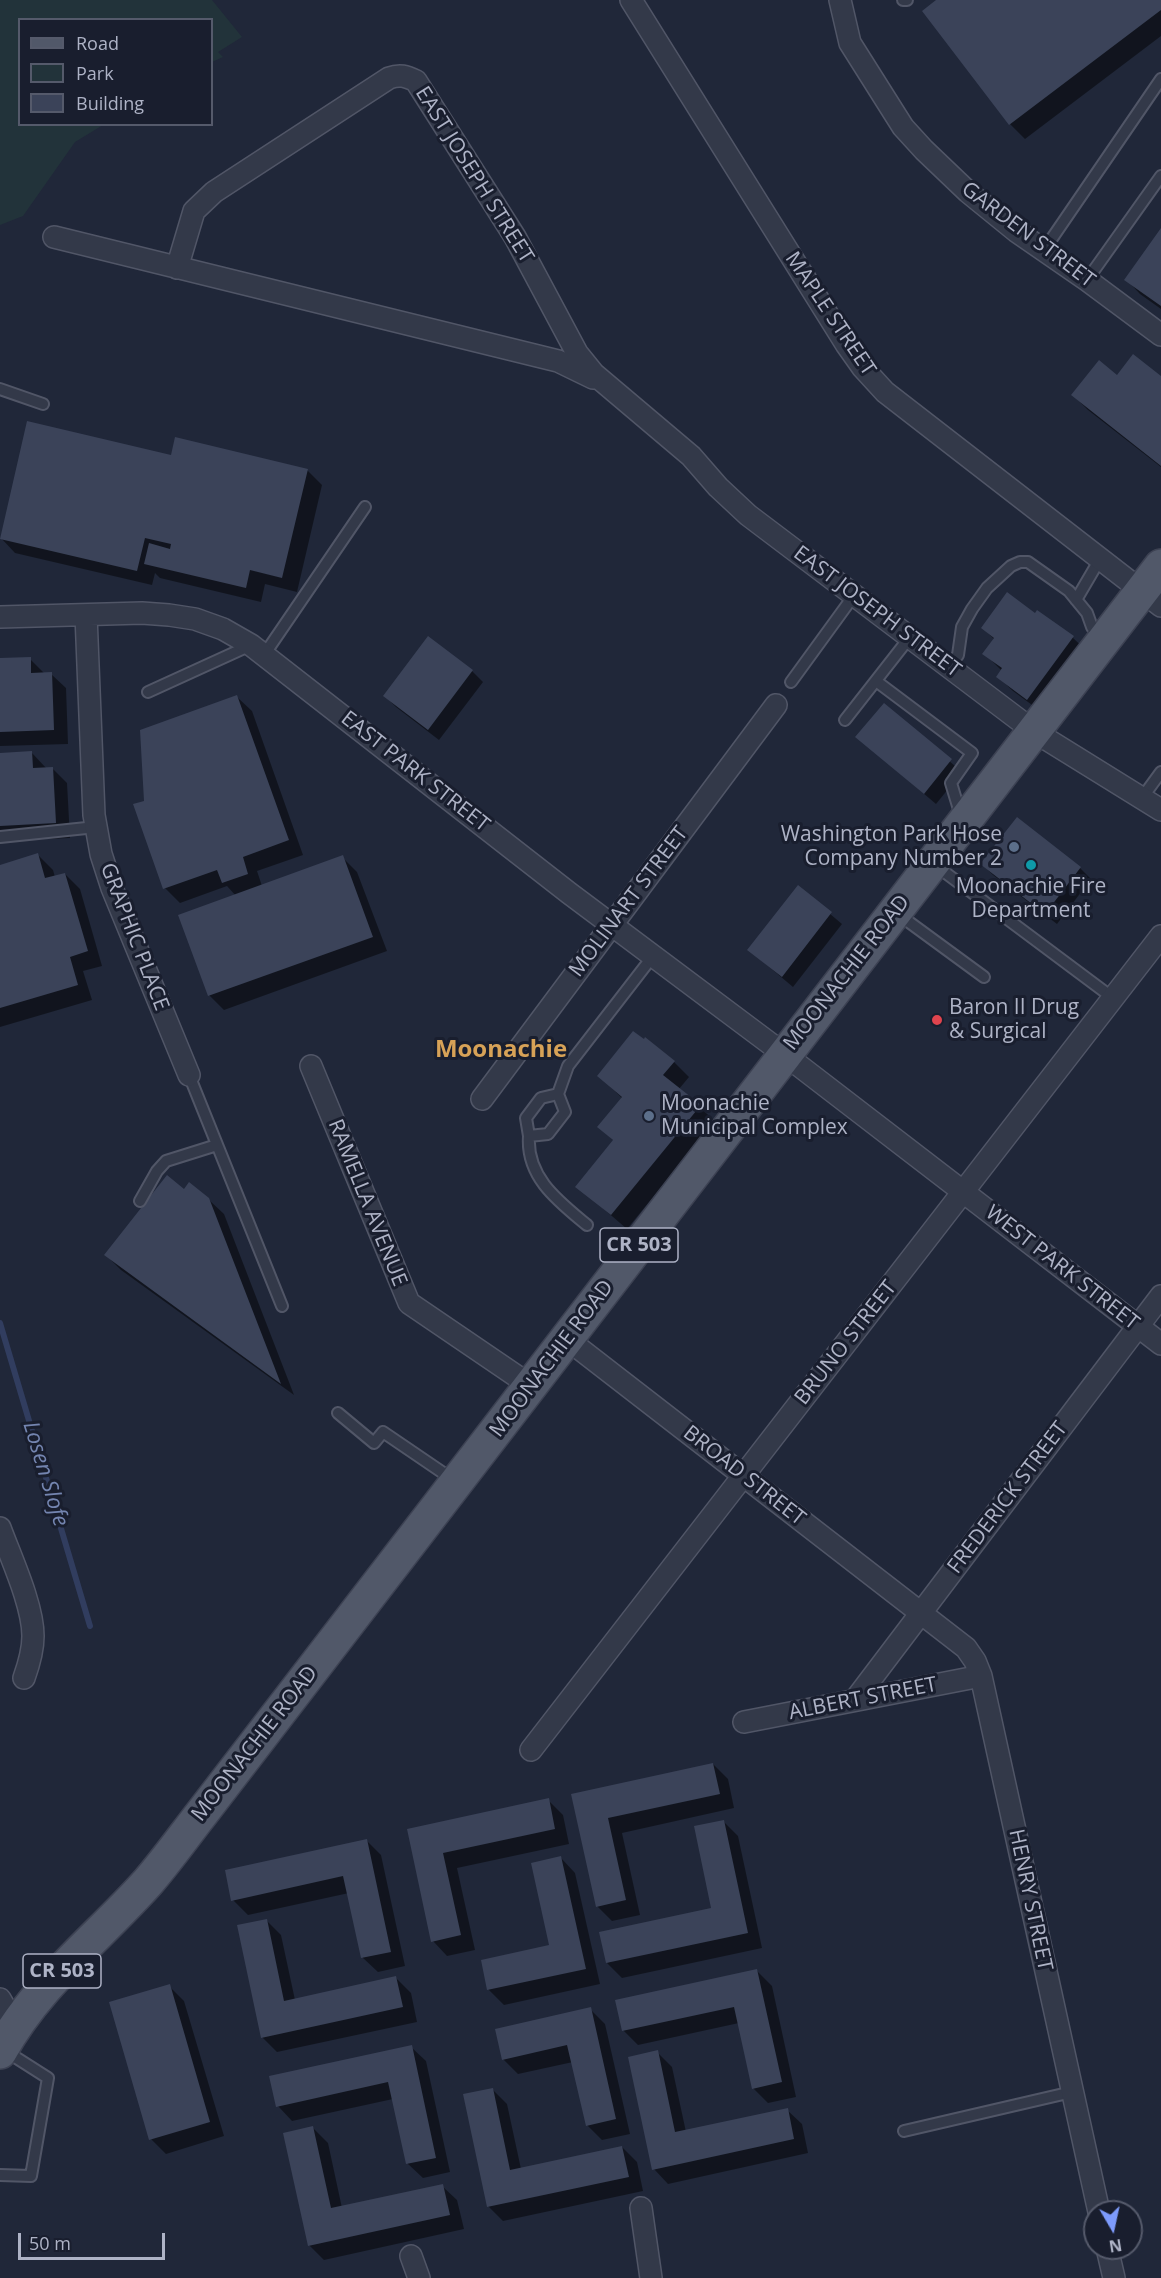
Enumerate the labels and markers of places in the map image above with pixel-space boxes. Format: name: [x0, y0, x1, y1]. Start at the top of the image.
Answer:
place label: Washington Park Hose Company Number 2: [781, 822, 1002, 872]
marker: Washington Park Hose Company Number 2: [1007, 840, 1021, 854]
marker: Moonachie Fire Department: [1024, 858, 1038, 872]
place label: Moonachie Fire Department: [956, 874, 1106, 924]
place label: Baron II Drug & Surgical: [949, 995, 1079, 1045]
marker: Baron II Drug & Surgical: [930, 1013, 944, 1027]
place label: Moonachie Municipal Complex: [661, 1091, 848, 1141]
marker: Moonachie Municipal Complex: [642, 1109, 656, 1123]

